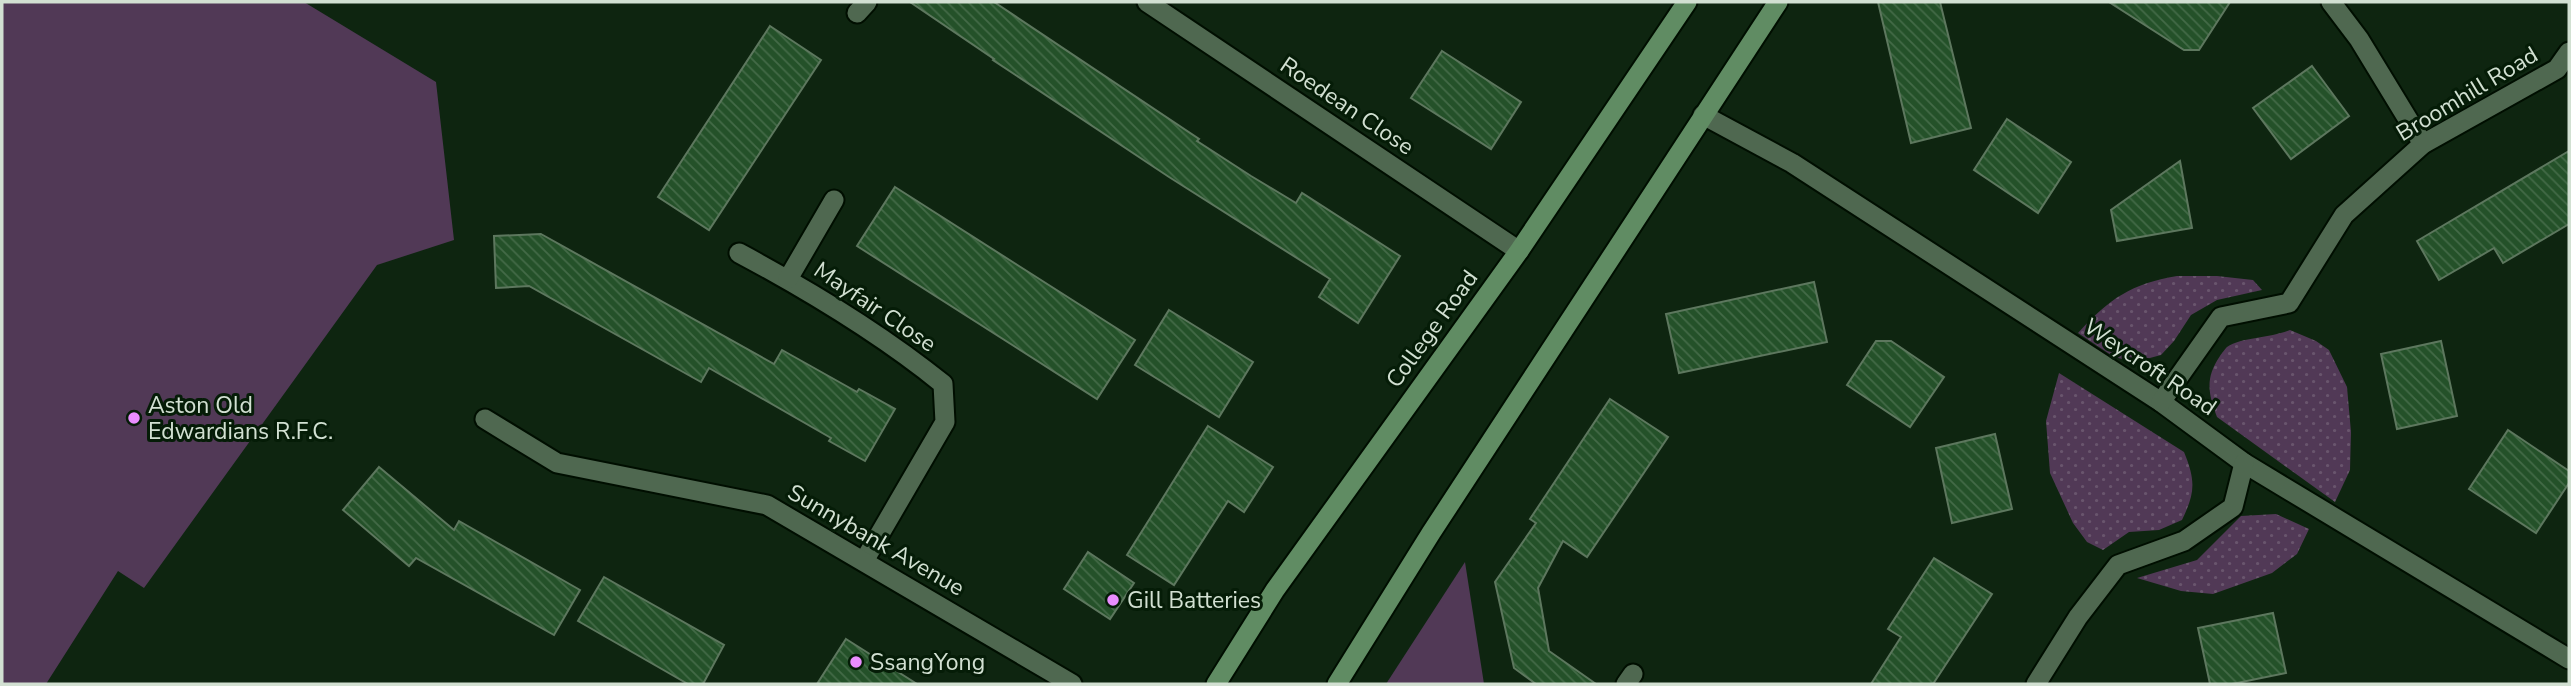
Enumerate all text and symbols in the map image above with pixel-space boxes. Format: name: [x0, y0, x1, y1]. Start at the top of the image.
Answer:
street label: Broomhill Road: [2390, 39, 2544, 149]
street label: Roedean Close: [1274, 50, 1420, 162]
street label: Mayfair Close: [808, 255, 942, 359]
street label: College Road: [1379, 264, 1485, 394]
street label: Weycroft Road: [2078, 311, 2222, 423]
place label: Aston Old Edwardians R.F.C.: [148, 390, 333, 447]
marker: Aston Old Edwardians R.F.C.: [126, 410, 142, 426]
street label: Sunnybank Avenue: [782, 477, 970, 603]
place label: Gill Batteries: [1127, 585, 1261, 616]
marker: Gill Batteries: [1105, 592, 1121, 608]
place label: SsangYong: [870, 647, 985, 678]
marker: SsangYong: [848, 654, 864, 670]

